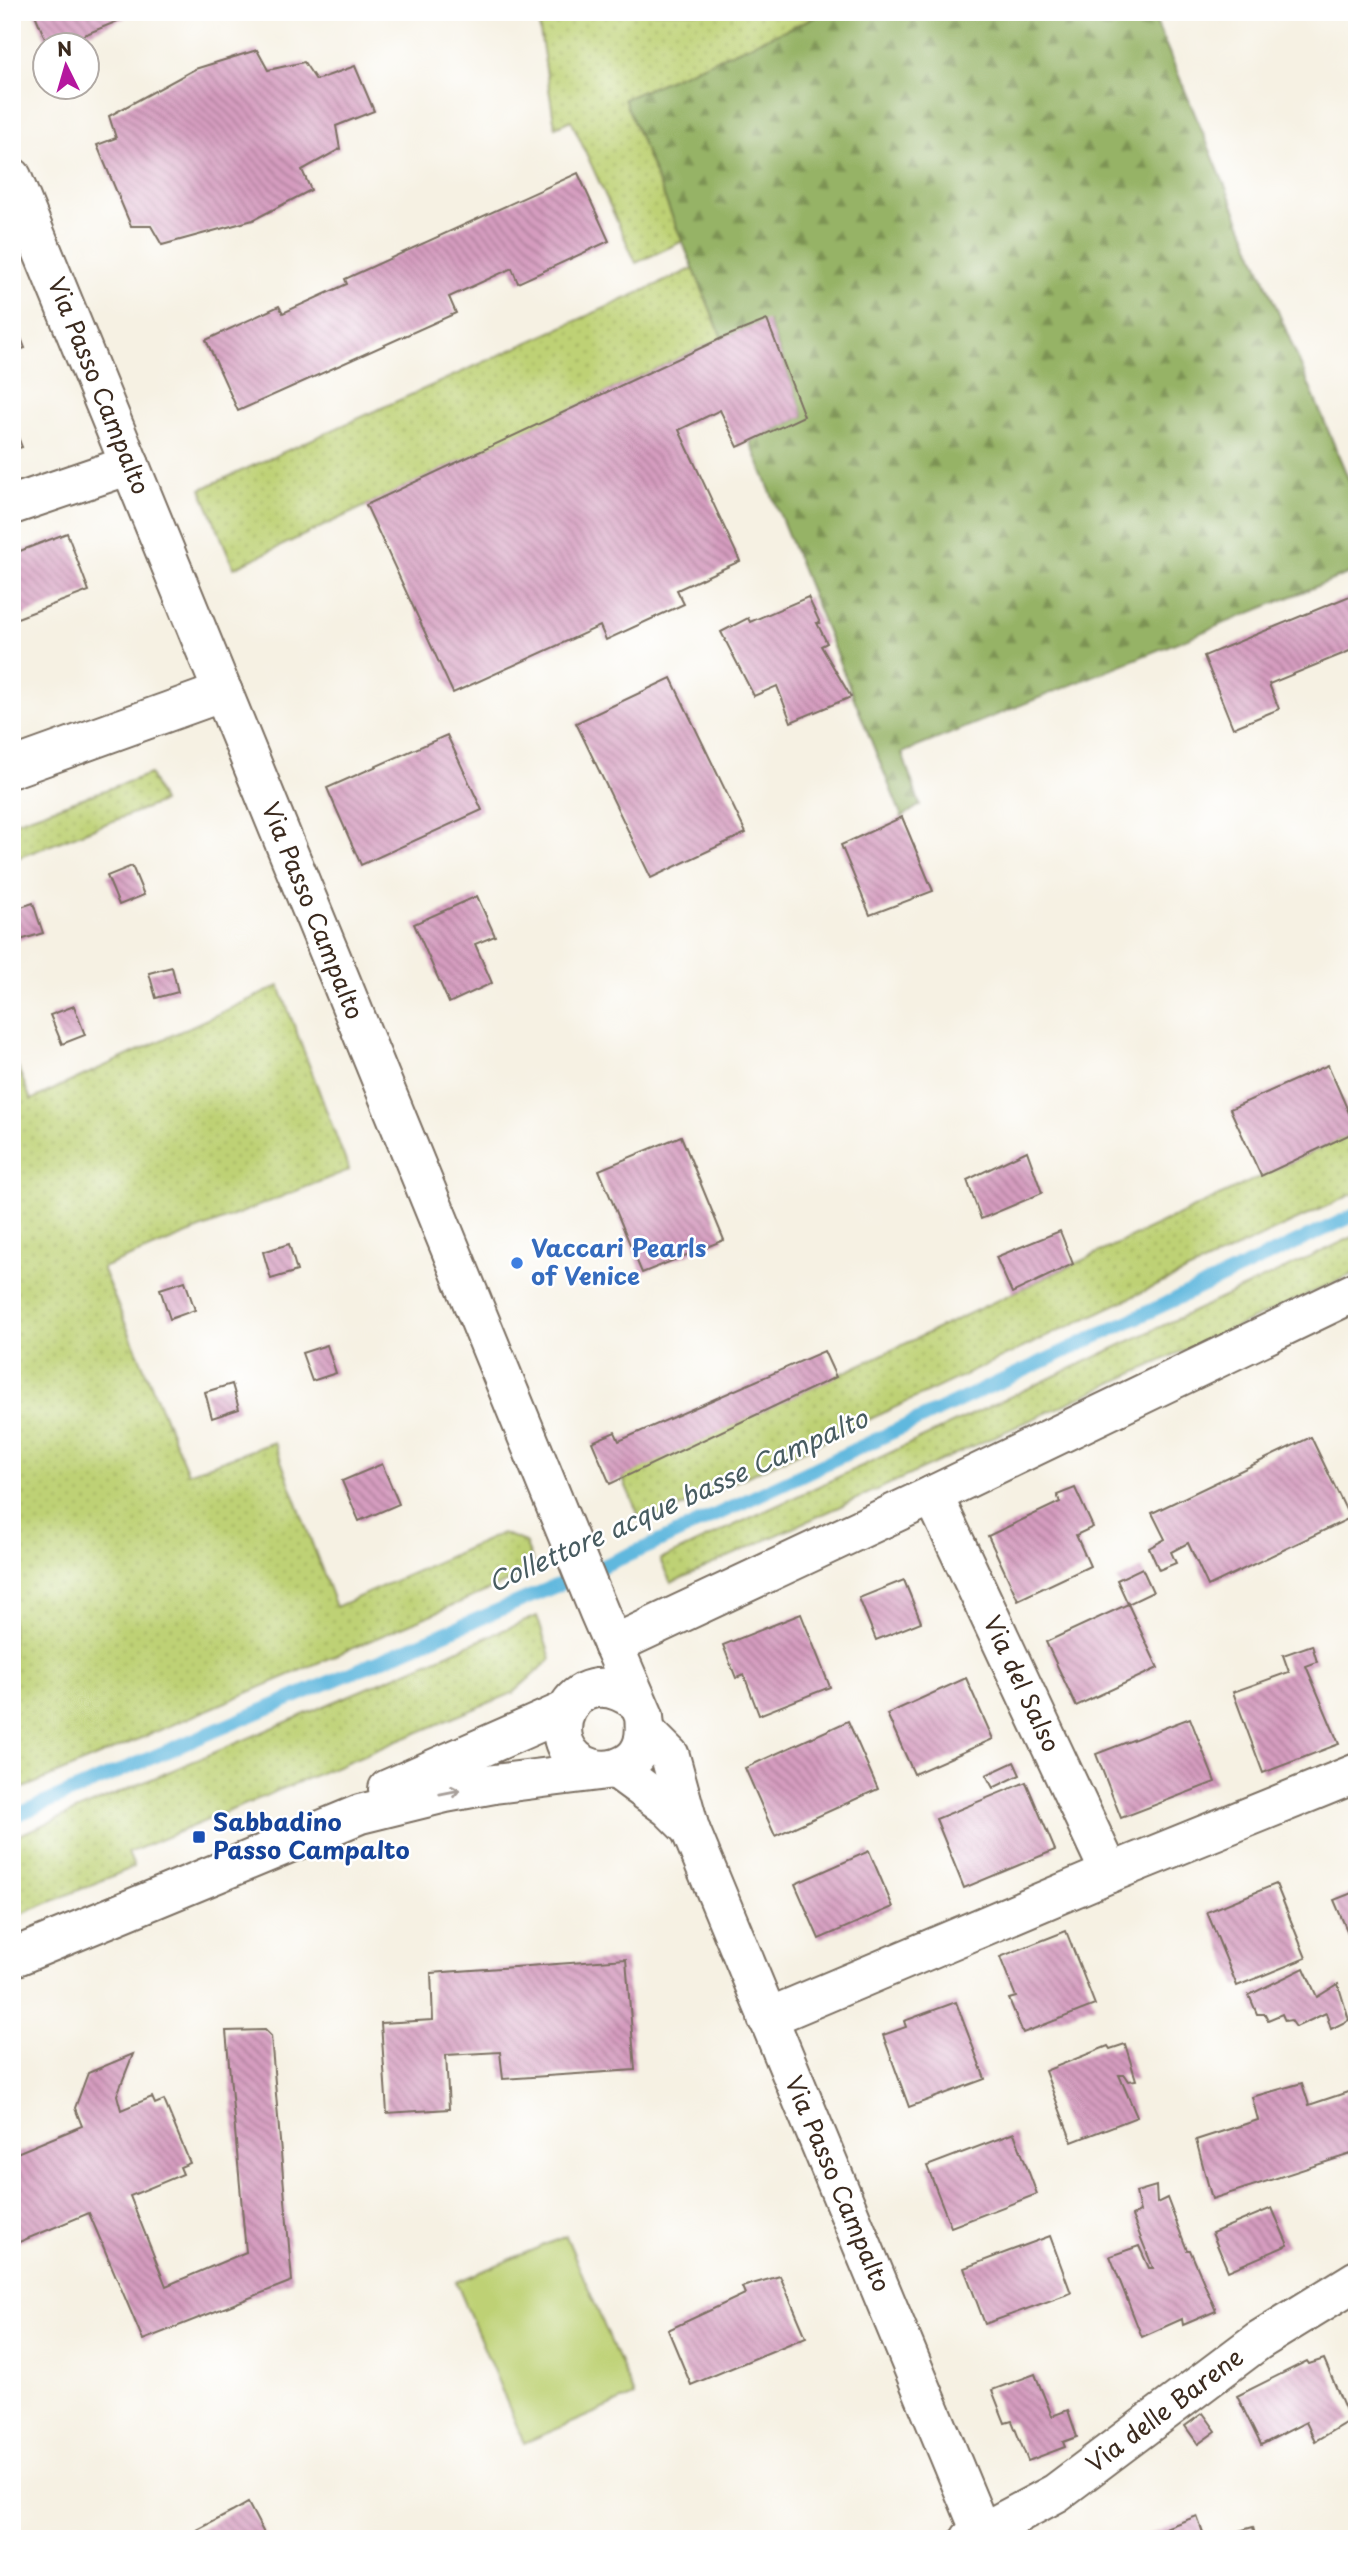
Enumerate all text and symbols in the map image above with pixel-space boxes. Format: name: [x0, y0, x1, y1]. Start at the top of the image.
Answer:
north arrow: [32, 32, 102, 102]
text: N: [56, 33, 73, 63]
street label: Via Passo Campalto: [40, 271, 160, 499]
street label: Via Passo Campalto: [254, 796, 374, 1024]
place label: Vaccari Pearls of Venice: [531, 1229, 707, 1293]
marker: Vaccari Pearls of Venice: [509, 1255, 525, 1271]
water label: Collettore acque basse Campalto: [481, 1397, 875, 1601]
street label: Via del Salso: [975, 1609, 1070, 1757]
one-way arrow: [438, 1784, 461, 1798]
place label: Sabbadino Passo Campalto: [213, 1803, 410, 1867]
marker: Sabbadino Passo Campalto: [191, 1829, 207, 1845]
street label: Via Passo Campalto: [777, 2070, 901, 2297]
street label: Via delle Barene: [1078, 2338, 1250, 2481]

